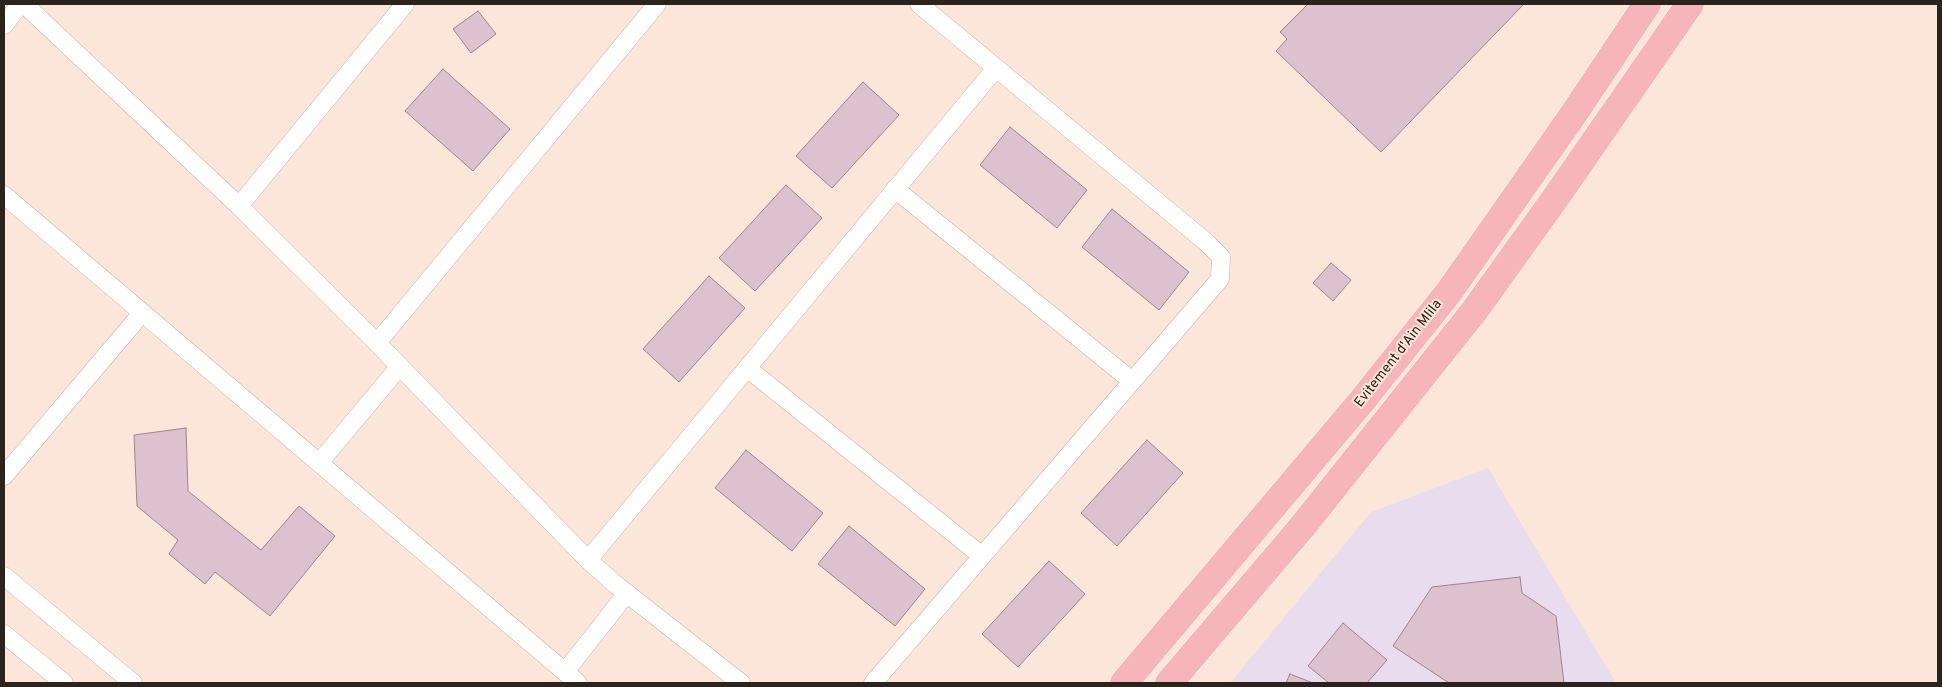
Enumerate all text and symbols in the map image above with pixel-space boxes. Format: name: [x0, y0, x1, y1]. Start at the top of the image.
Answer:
street label: Evitement d'Ain Mlila: [1352, 297, 1446, 411]

